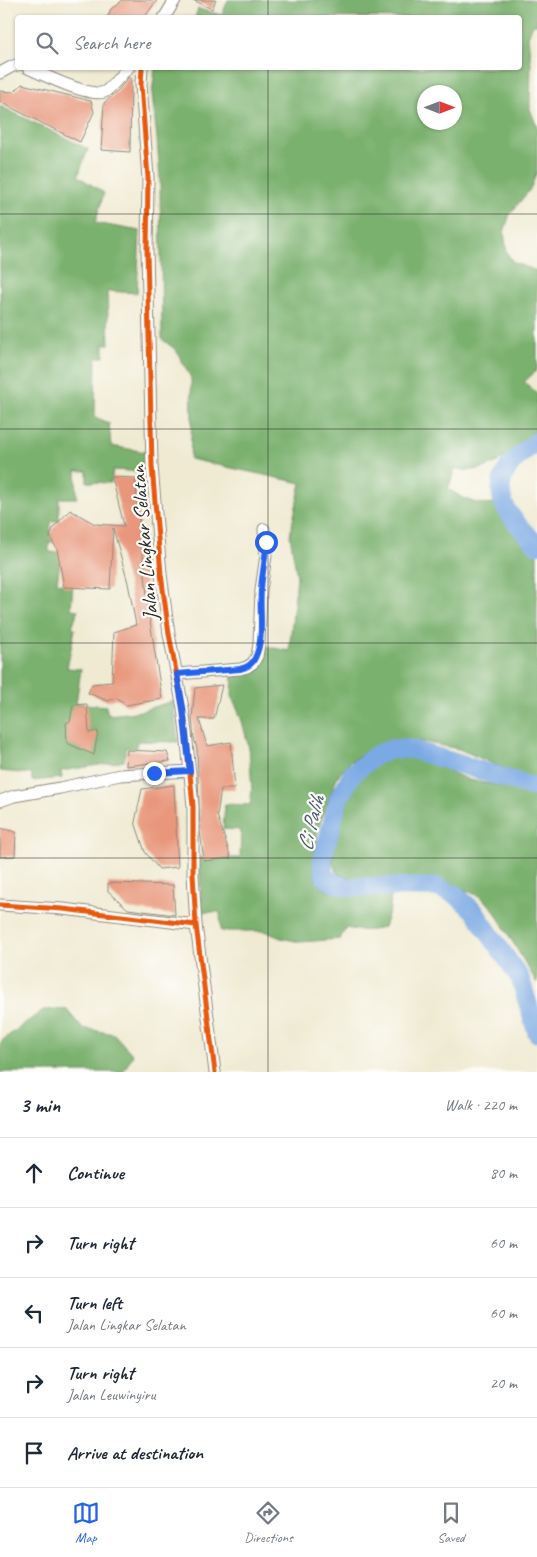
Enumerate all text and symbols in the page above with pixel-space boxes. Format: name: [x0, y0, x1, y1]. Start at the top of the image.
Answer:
search box: [15, 15, 522, 70]
icon: search: [33, 29, 61, 57]
text: Search here: [73, 31, 150, 55]
north arrow: [417, 85, 462, 130]
street label: Jalan Lingkar Selatan: [124, 463, 164, 623]
route start: [255, 531, 278, 554]
route end: [143, 762, 166, 785]
water label: Ci Palih: [291, 791, 332, 854]
text: 3 min: [20, 1092, 60, 1118]
text: Walk · 220 m: [445, 1095, 517, 1115]
icon: ahead: [20, 1159, 48, 1187]
text: Continue: [67, 1161, 124, 1185]
text: 80 m: [490, 1163, 517, 1183]
icon: right: [20, 1229, 48, 1257]
text: Turn right: [67, 1231, 134, 1255]
text: 60 m: [490, 1233, 517, 1253]
text: Turn left: [67, 1291, 122, 1315]
icon: left: [20, 1299, 48, 1327]
text: 60 m: [490, 1303, 517, 1323]
text: Jalan Lingkar Selatan: [67, 1315, 186, 1335]
text: Turn right: [67, 1361, 134, 1385]
icon: right: [20, 1369, 48, 1397]
text: 20 m: [490, 1373, 517, 1393]
text: Jalan Leuwinyiru: [67, 1385, 155, 1405]
icon: arrive: [20, 1439, 48, 1467]
text: Arrive at destination: [67, 1441, 203, 1465]
tab: Map: [72, 1499, 100, 1546]
tab: Directions: [244, 1499, 293, 1546]
tab: Saved: [437, 1499, 465, 1546]

